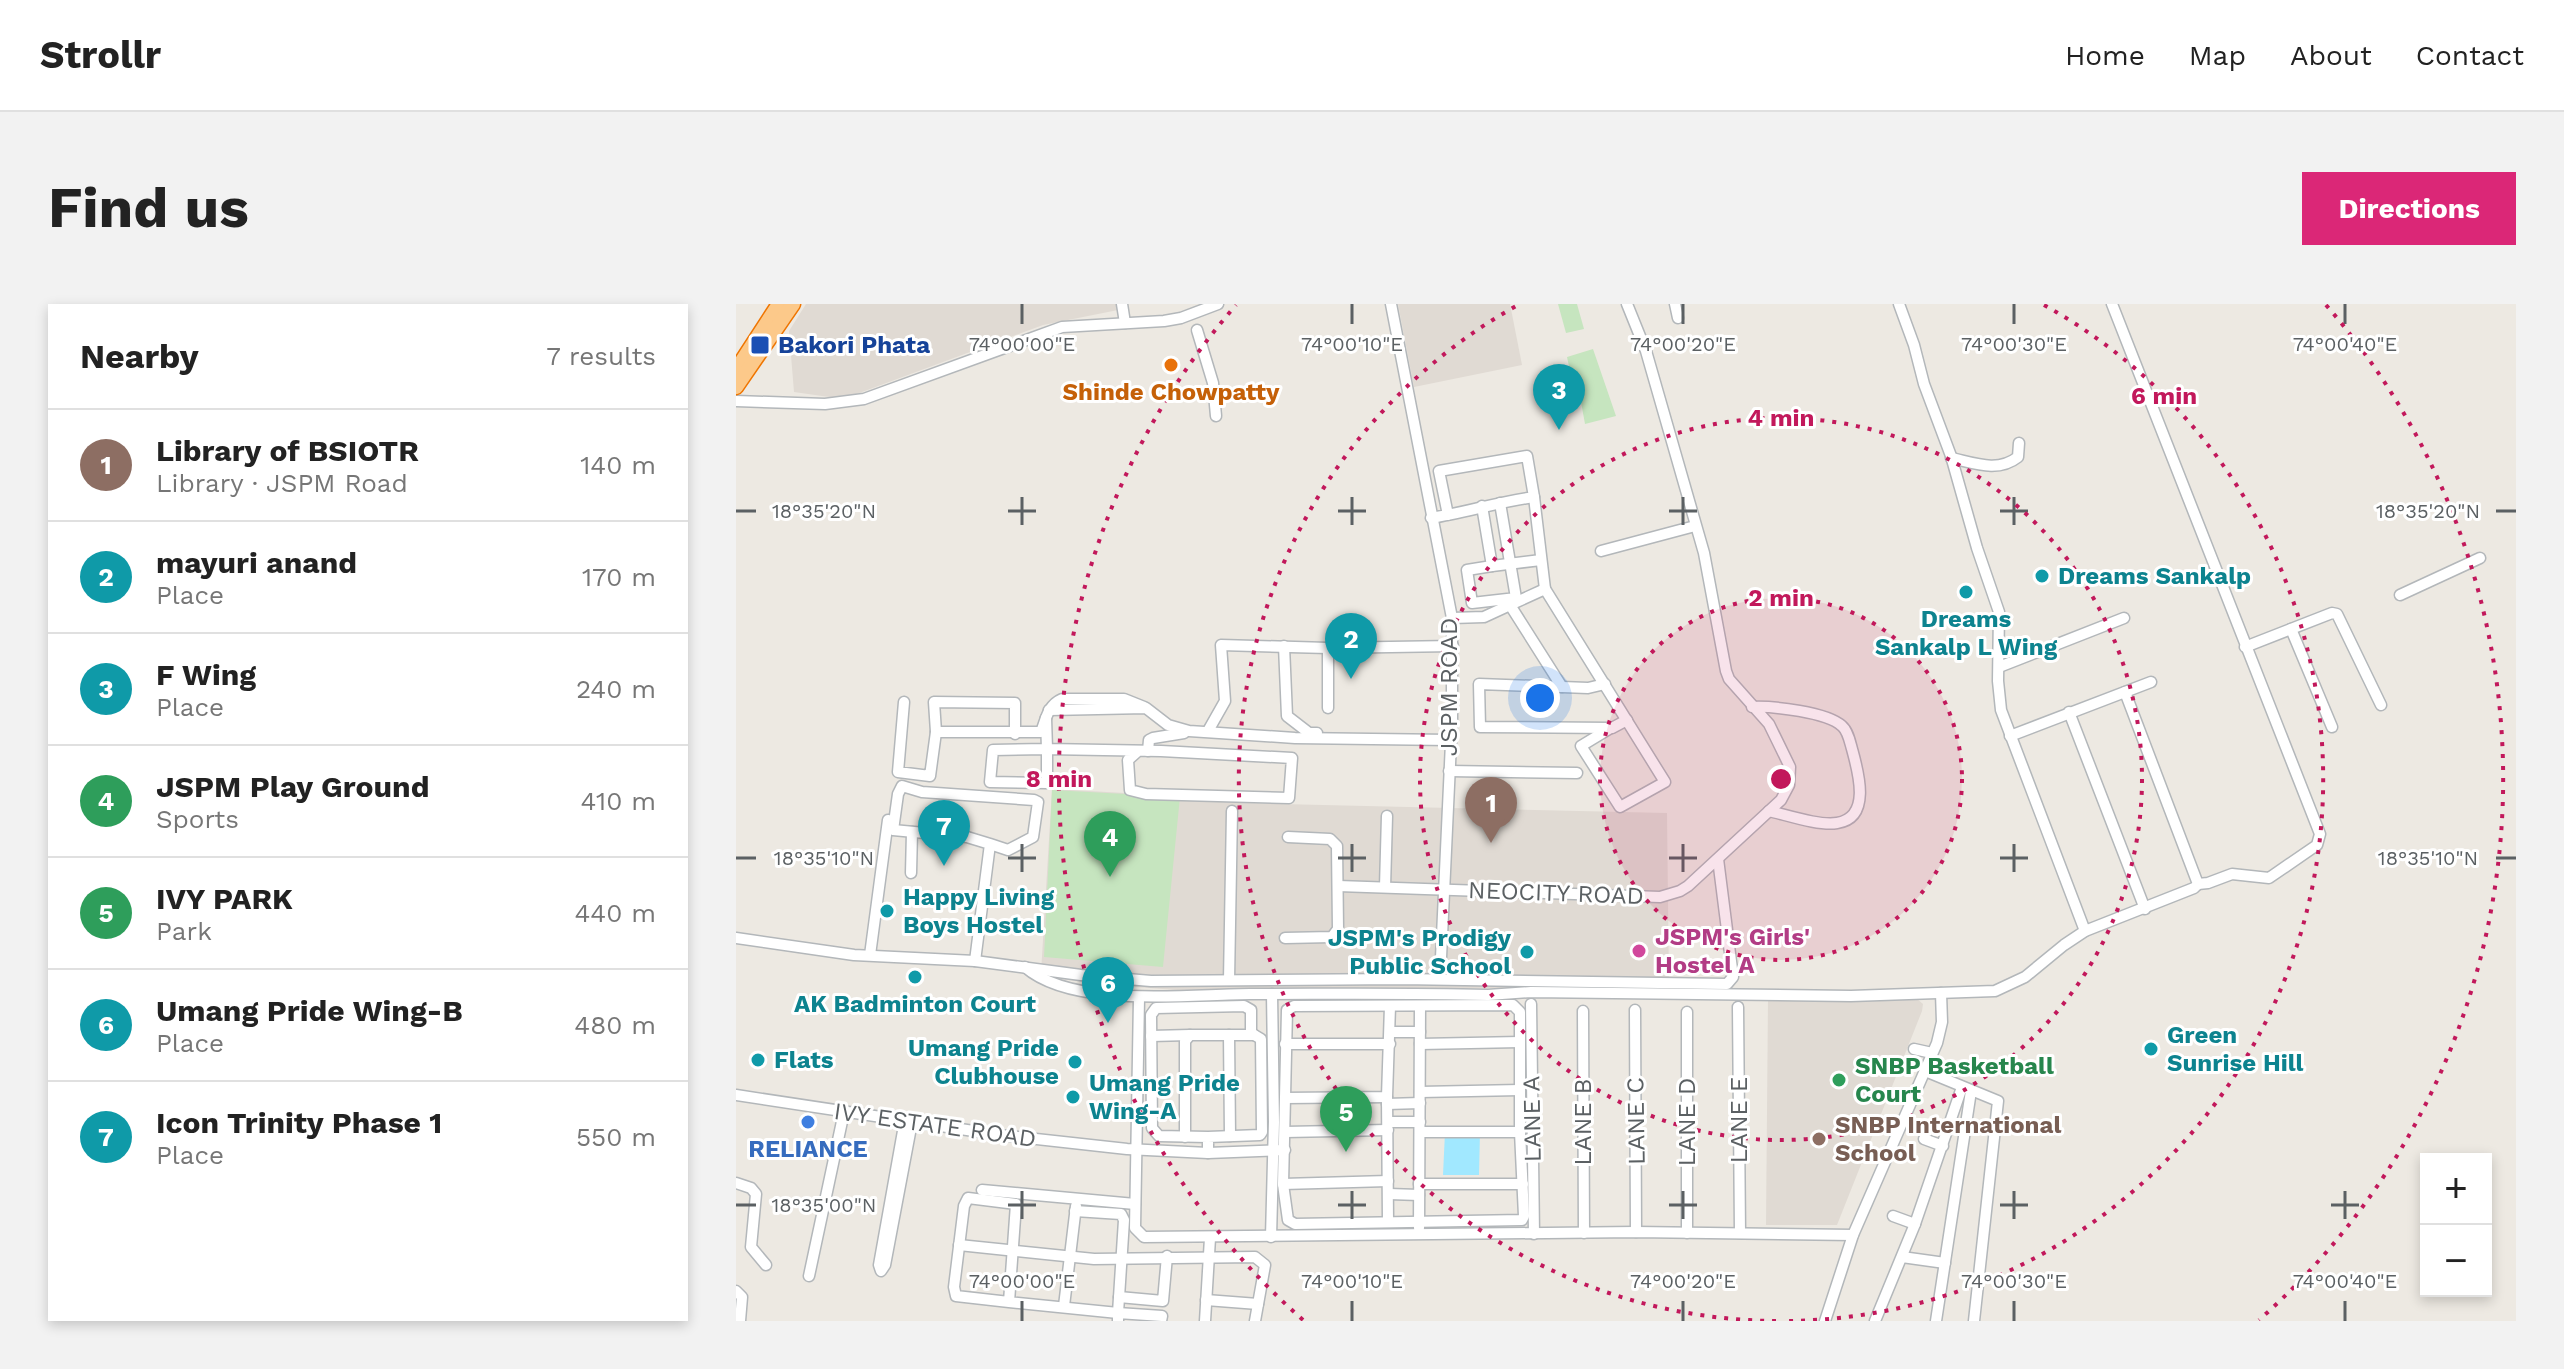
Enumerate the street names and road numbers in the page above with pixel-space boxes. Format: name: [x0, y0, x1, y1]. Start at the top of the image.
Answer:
street label: JSPM ROAD: [1435, 618, 1463, 756]
street label: NEOCITY ROAD: [1468, 876, 1644, 910]
street label: LANE A: [1517, 1076, 1547, 1162]
street label: LANE C: [1621, 1077, 1651, 1165]
street label: LANE E: [1725, 1077, 1753, 1163]
street label: LANE D: [1673, 1078, 1701, 1166]
street label: LANE B: [1569, 1079, 1597, 1165]
street label: IVY ESTATE ROAD: [832, 1097, 1038, 1153]

